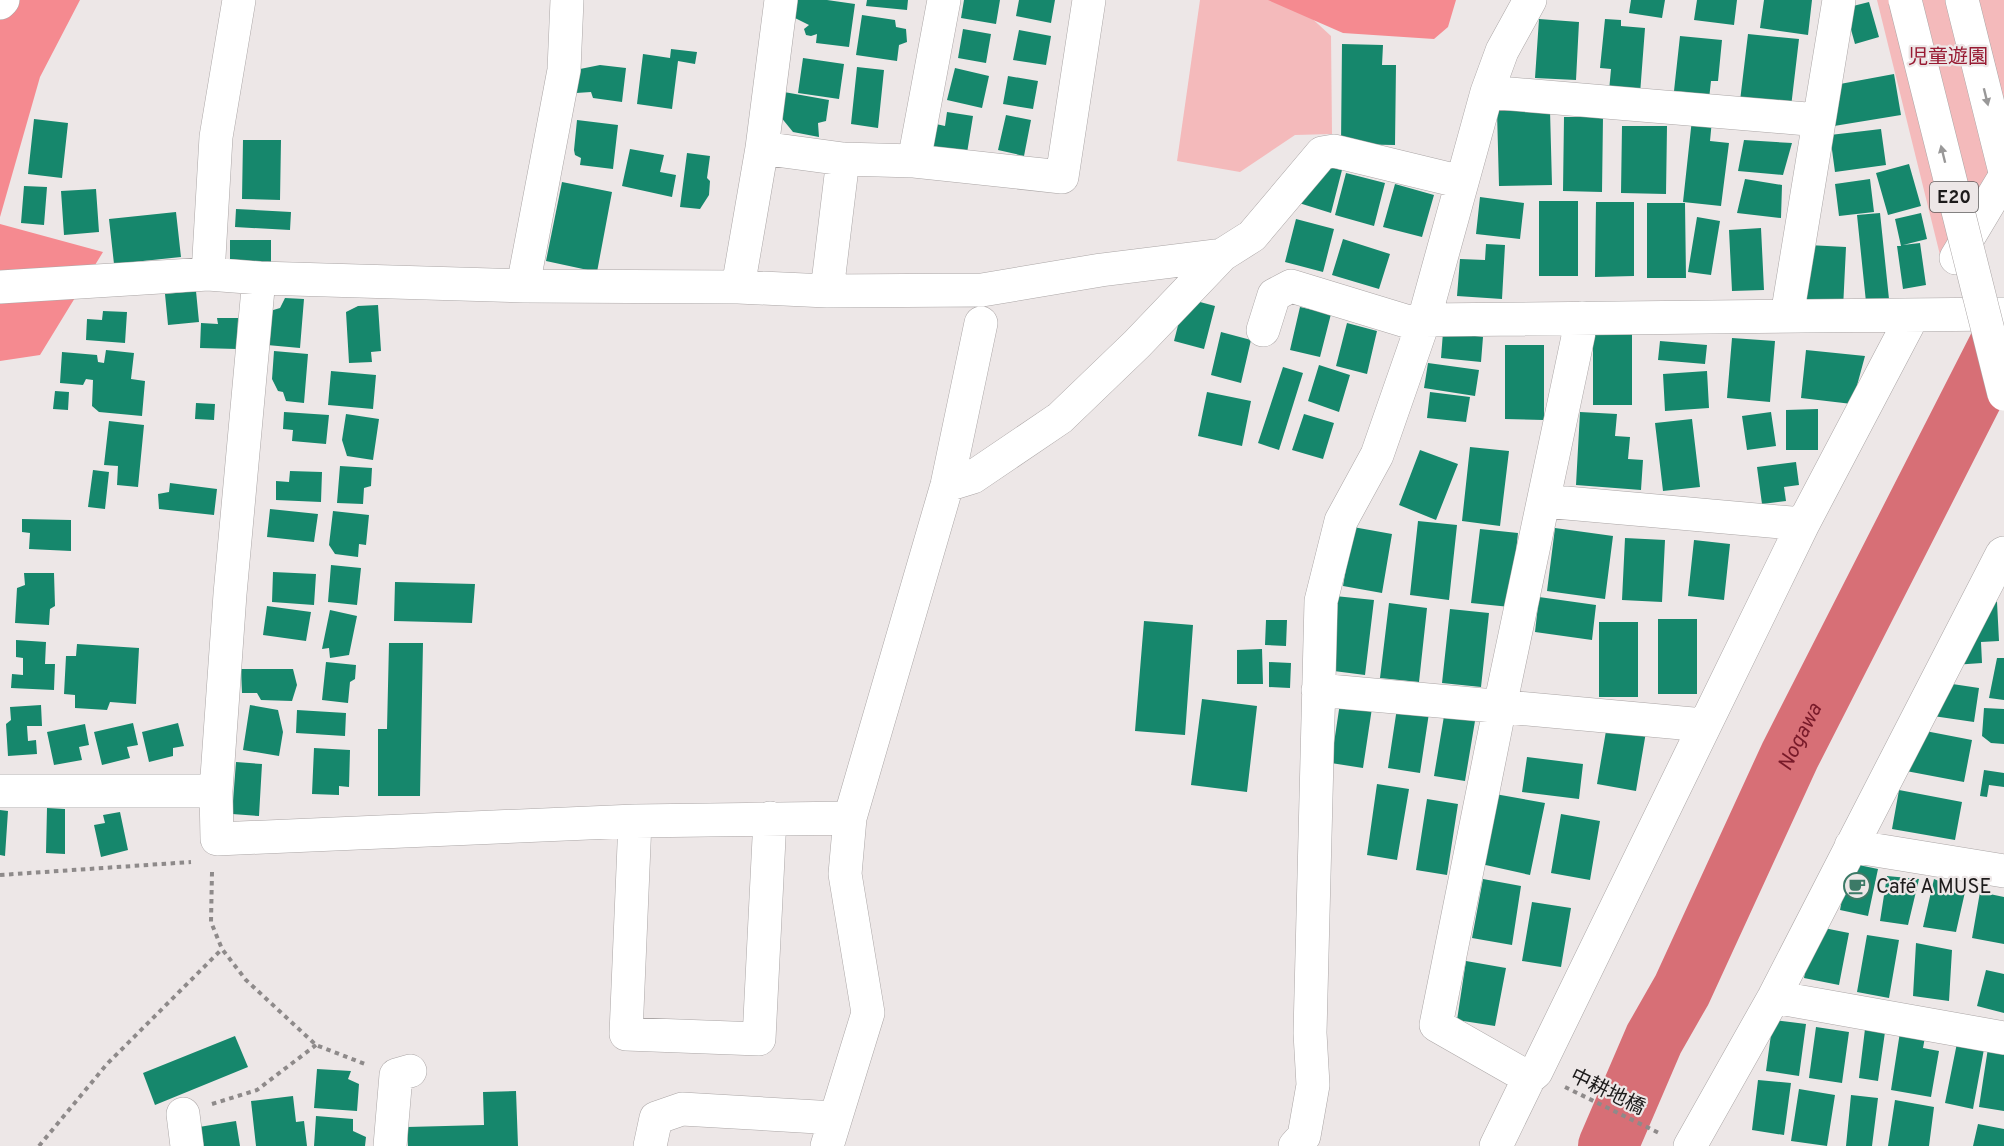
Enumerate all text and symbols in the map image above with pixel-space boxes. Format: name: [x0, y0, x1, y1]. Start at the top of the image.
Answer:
park label: 児童遊園: [1908, 45, 1988, 71]
one-way arrow: [1982, 88, 1992, 107]
one-way arrow: [1938, 145, 1948, 163]
road number: E20: [1930, 182, 1978, 212]
water label: Nogawa: [1772, 699, 1829, 776]
cafe icon: Café A MUSE: [1842, 871, 1872, 901]
place label: Café A MUSE: [1876, 875, 1992, 901]
street label: 中耕地橋: [1565, 1064, 1649, 1122]

